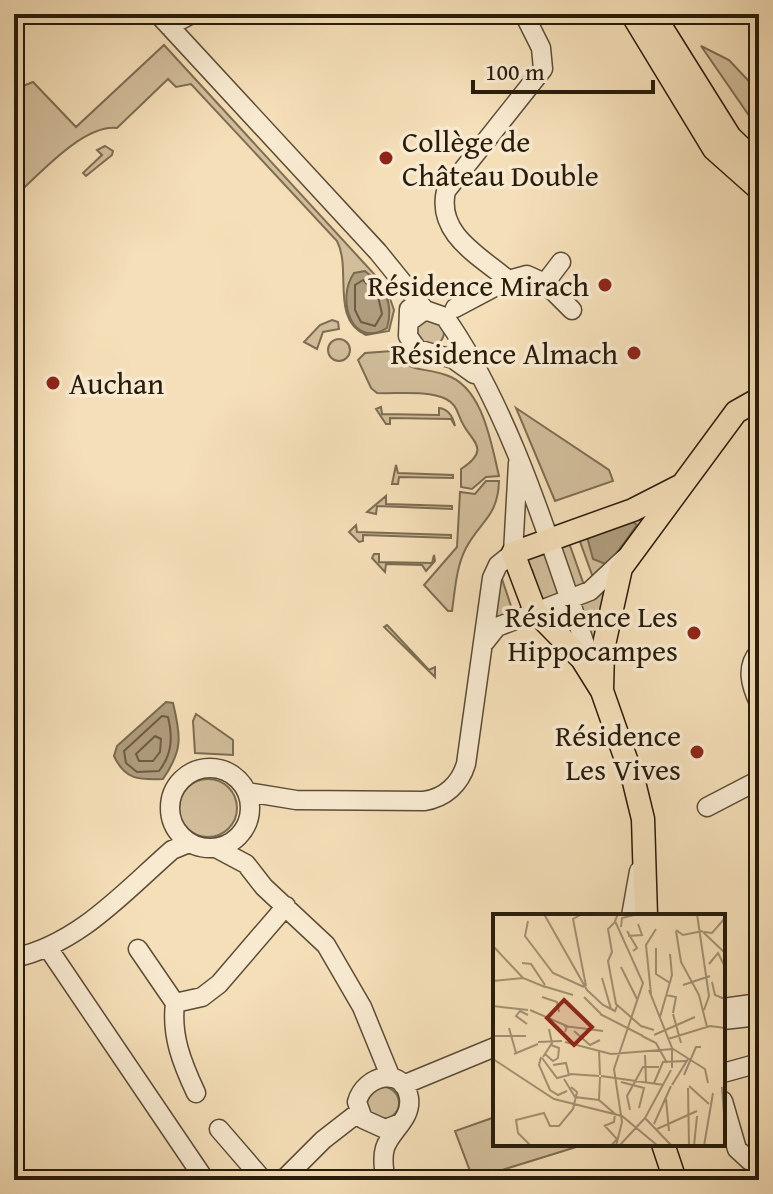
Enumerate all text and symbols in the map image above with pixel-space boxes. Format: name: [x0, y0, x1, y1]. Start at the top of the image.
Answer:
scale bar: [473, 44, 653, 94]
text: 100 m: [485, 54, 545, 89]
place label: Collège de Château Double: [402, 119, 599, 197]
marker: Collège de Château Double: [377, 149, 395, 167]
place label: Résidence Mirach: [367, 263, 589, 307]
marker: Résidence Mirach: [596, 276, 614, 294]
place label: Résidence Almach: [390, 331, 618, 375]
marker: Résidence Almach: [625, 344, 643, 362]
place label: Auchan: [69, 361, 164, 405]
marker: Auchan: [44, 374, 62, 392]
place label: Résidence Les Hippocampes: [505, 594, 678, 672]
marker: Résidence Les Hippocampes: [685, 624, 703, 642]
place label: Résidence Les Vives: [555, 713, 681, 791]
marker: Résidence Les Vives: [688, 743, 706, 761]
inset map: [493, 914, 725, 1146]

